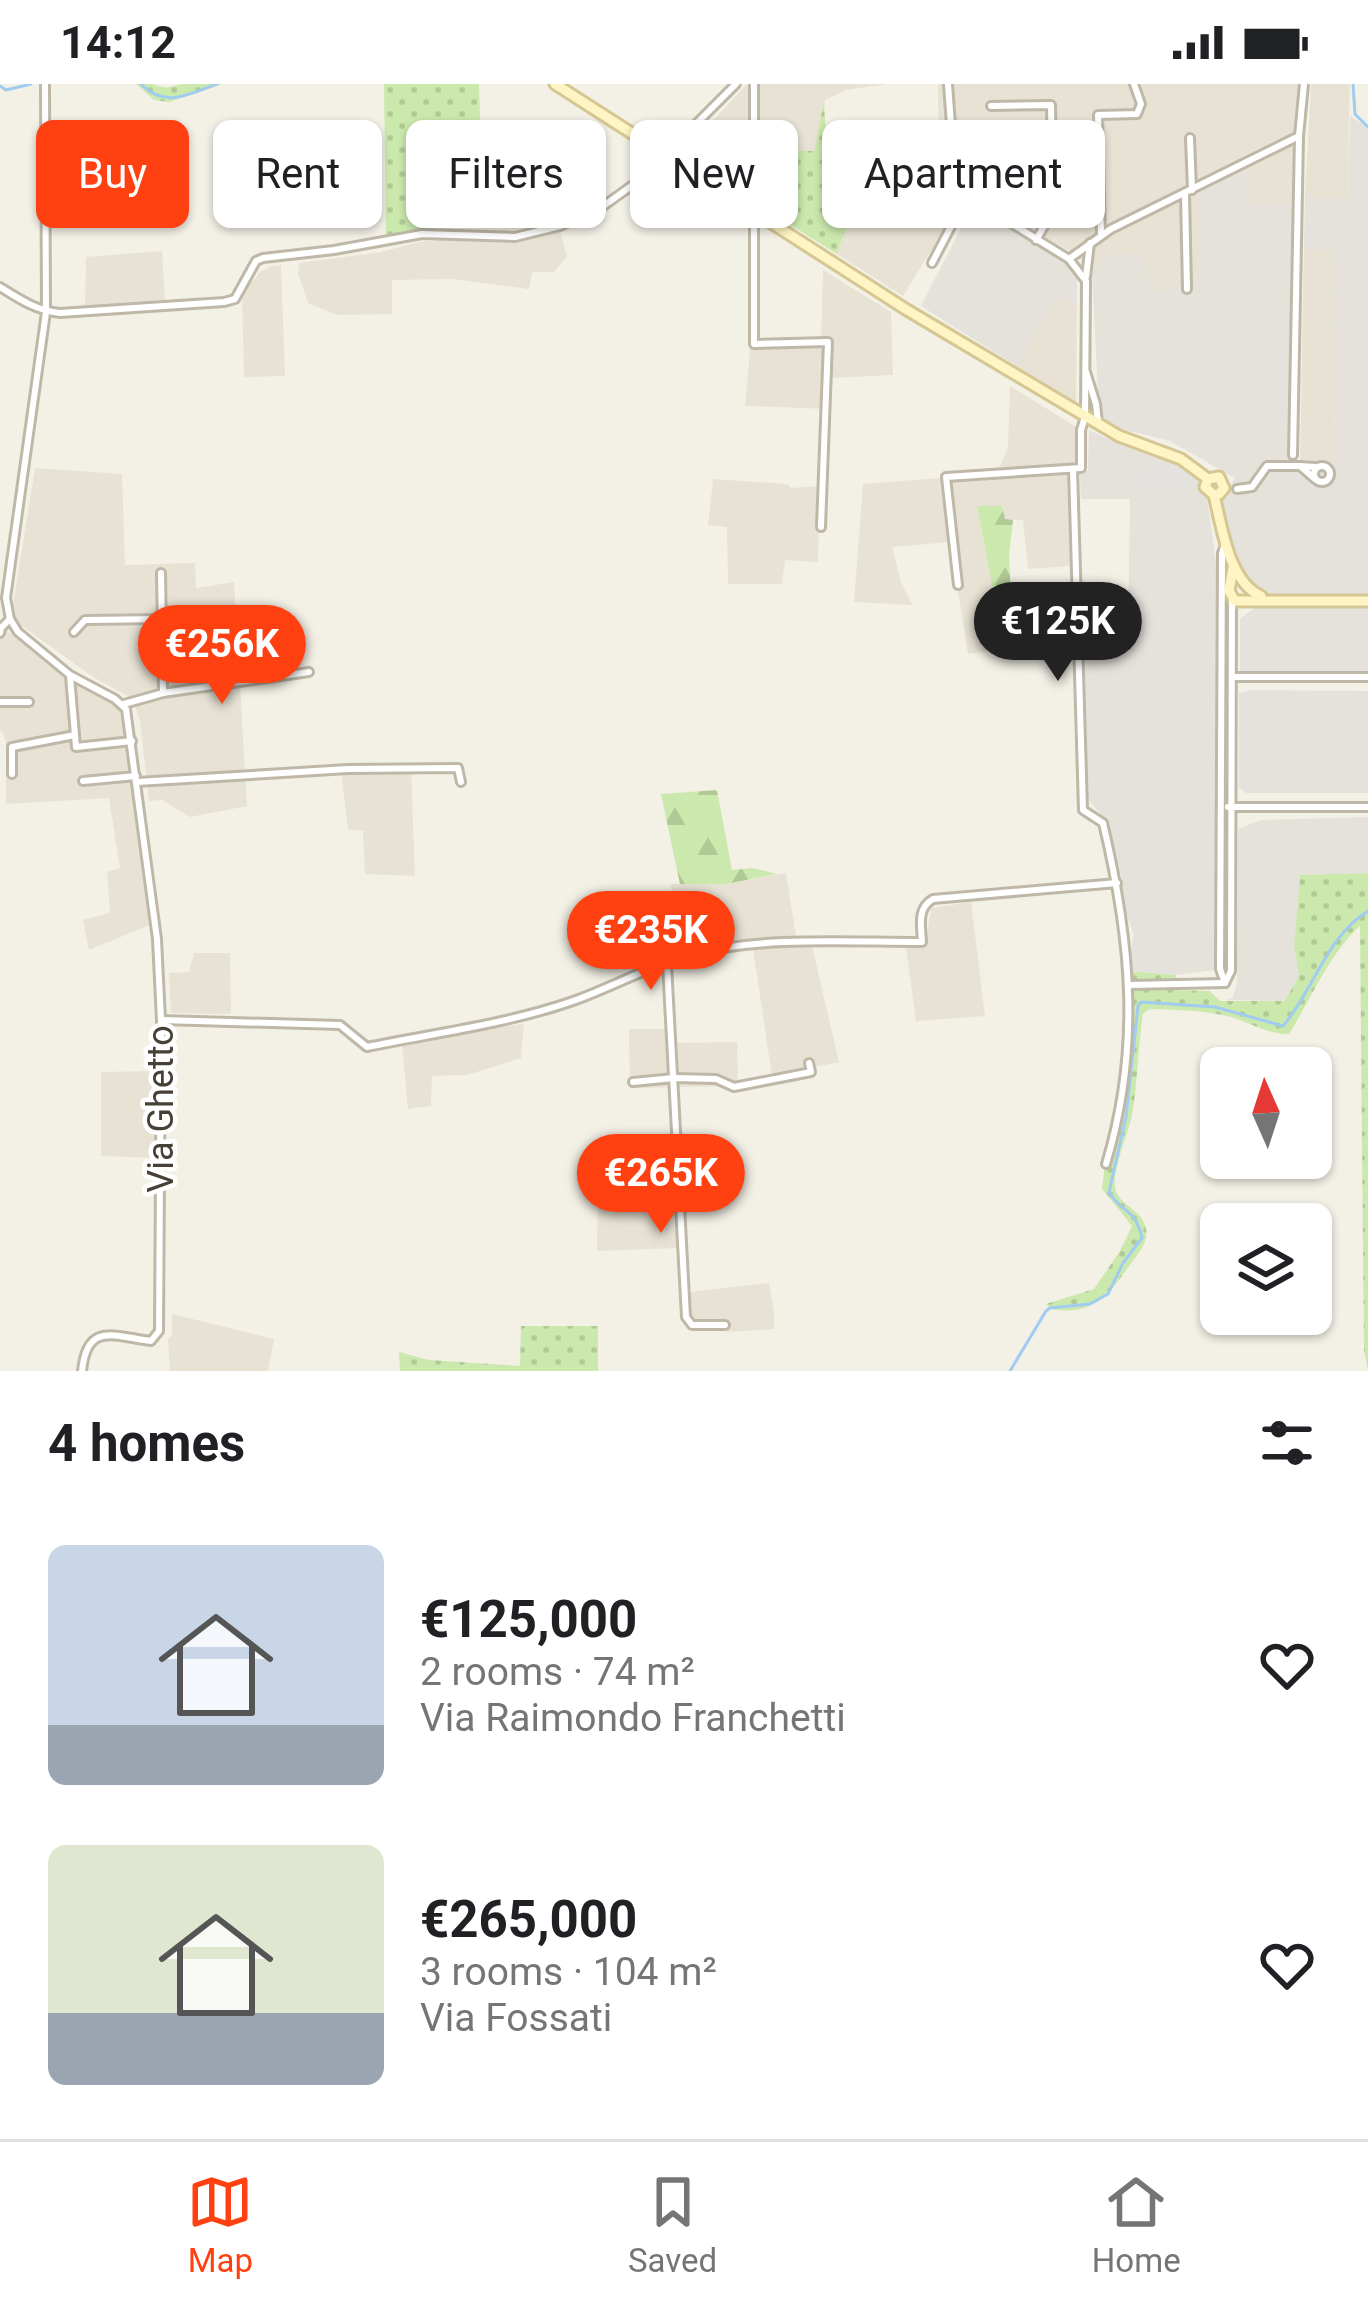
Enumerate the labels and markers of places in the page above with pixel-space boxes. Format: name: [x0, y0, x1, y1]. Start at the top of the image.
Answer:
pin: €125K: [974, 582, 1142, 684]
pin: €256K: [138, 605, 306, 707]
pin: €235K: [567, 891, 735, 993]
pin: €265K: [577, 1134, 745, 1236]

